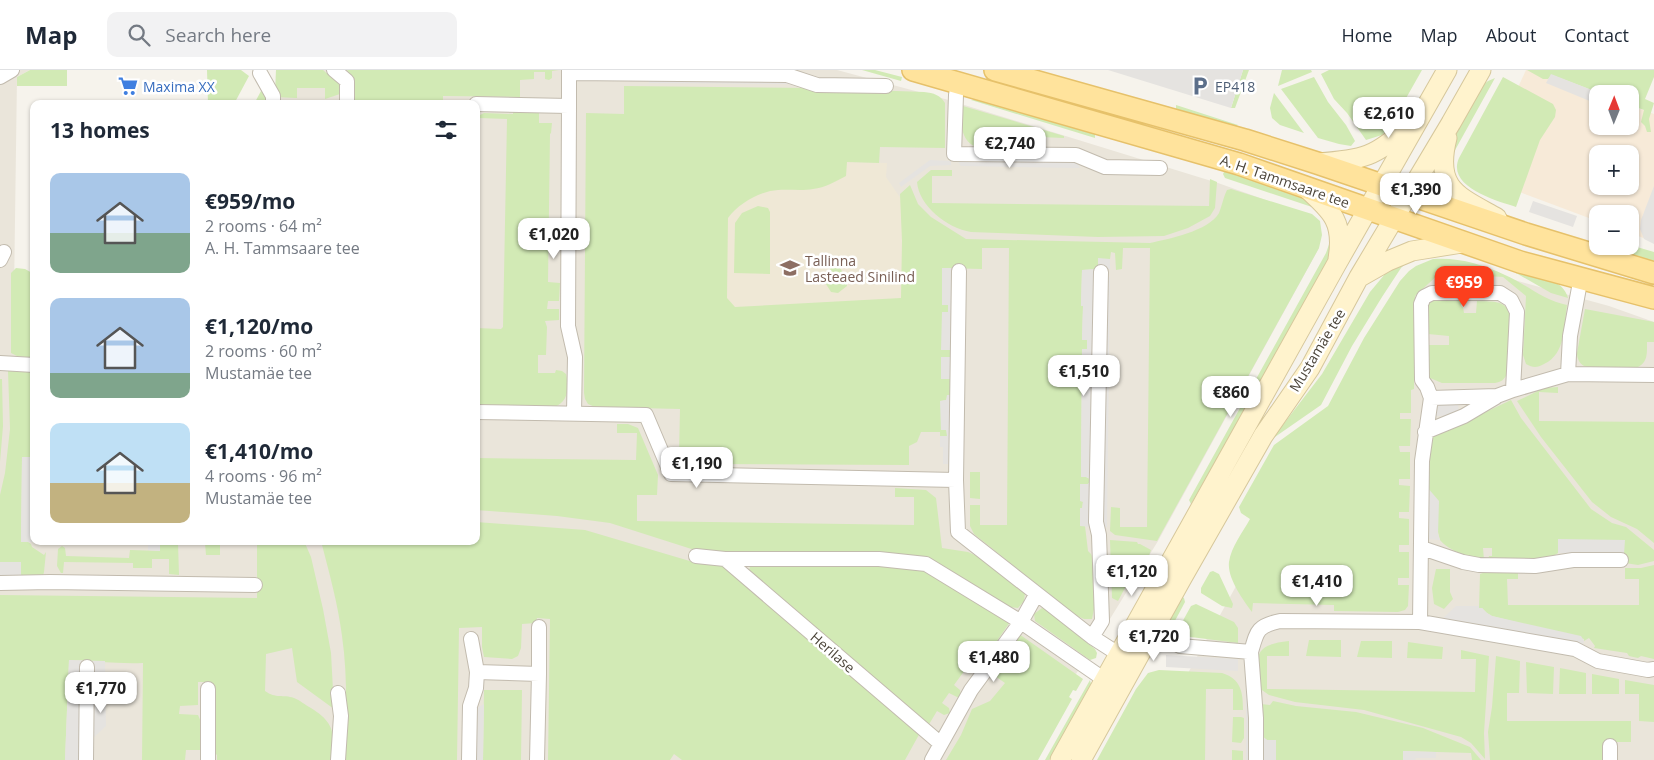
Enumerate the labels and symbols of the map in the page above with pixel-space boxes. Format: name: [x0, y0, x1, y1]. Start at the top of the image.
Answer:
supermarket icon: Maxima XX: [117, 75, 139, 97]
parking icon: EP418: [1189, 75, 1211, 97]
place label: Maxima XX: [143, 77, 216, 96]
place label: EP418: [1215, 77, 1255, 96]
north arrow: [1589, 85, 1639, 135]
pin: €2,610: [1348, 97, 1430, 139]
pin: €2,740: [969, 126, 1051, 169]
street label: A. H. Tammsaare tee: [1218, 150, 1352, 212]
pin: €1,390: [1375, 172, 1457, 215]
pin: €1,020: [513, 218, 595, 260]
place label: Tallinna Lasteaed Sinilind: [805, 251, 915, 286]
school or university icon: Tallinna Lasteaed Sinilind: [779, 257, 801, 279]
pin: €959: [1434, 266, 1494, 308]
street label: Mustamäe tee: [1285, 305, 1349, 395]
pin: €1,510: [1043, 354, 1125, 397]
pin: €860: [1201, 376, 1261, 418]
pin: €1,190: [656, 446, 738, 489]
pin: €1,120: [1091, 554, 1173, 597]
pin: €1,410: [1276, 564, 1358, 607]
pin: €1,720: [1113, 620, 1195, 662]
street label: Herilase: [807, 627, 859, 677]
pin: €1,480: [953, 640, 1035, 683]
pin: €1,770: [60, 672, 142, 714]

